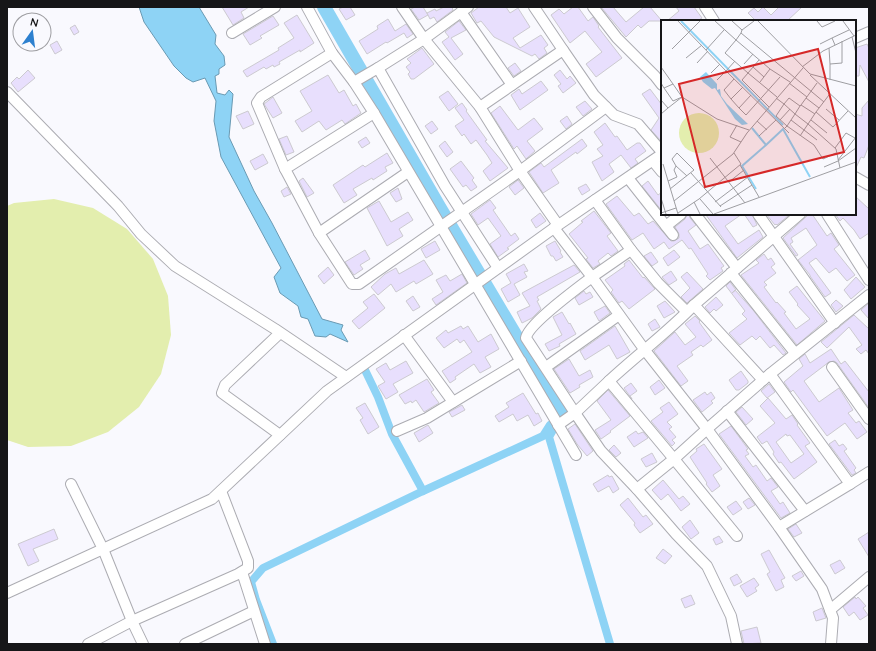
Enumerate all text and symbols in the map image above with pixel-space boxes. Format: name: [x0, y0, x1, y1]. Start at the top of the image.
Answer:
north arrow: [12, 12, 52, 52]
text: N: [29, 15, 40, 30]
inset map: [661, 20, 856, 215]

